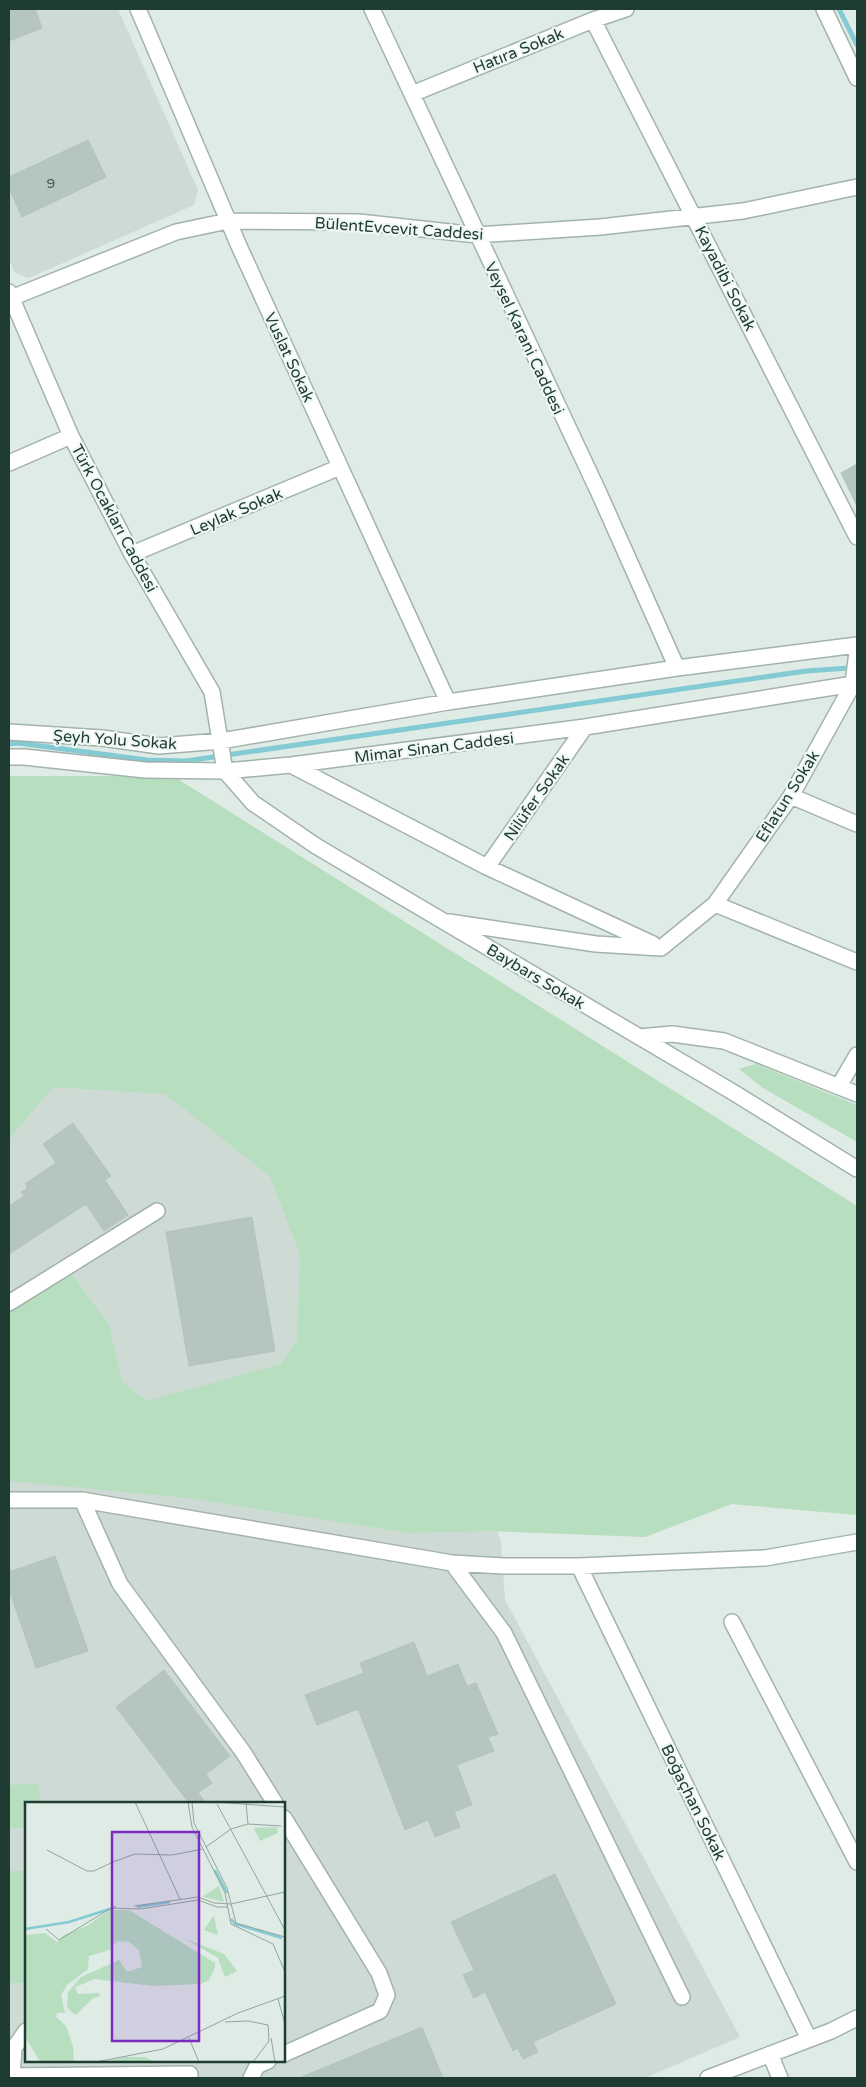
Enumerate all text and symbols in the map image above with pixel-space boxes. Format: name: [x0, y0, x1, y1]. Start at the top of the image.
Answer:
street label: Hatıra Sokak: [470, 24, 567, 78]
house number: 9: [47, 175, 55, 192]
street label: BülentEvcevit Caddesi: [314, 213, 484, 245]
street label: Kayadibi Sokak: [690, 223, 760, 335]
street label: Veysel Karani Caddesi: [480, 259, 568, 418]
street label: Vuslat Sokak: [260, 309, 319, 406]
street label: Türk Ocakları Caddesi: [67, 441, 162, 596]
street label: Leylak Sokak: [187, 483, 286, 540]
street label: Şeyh Yolu Sokak: [52, 726, 178, 754]
street label: Mimar Sinan Caddesi: [353, 728, 515, 768]
street label: Eflatun Sokak: [752, 747, 824, 846]
street label: Nilüfer Sokak: [500, 750, 574, 845]
street label: Baybars Sokak: [483, 940, 589, 1014]
street label: Boğaçhan Sokak: [656, 1741, 730, 1864]
inset map: [25, 1802, 285, 2062]

